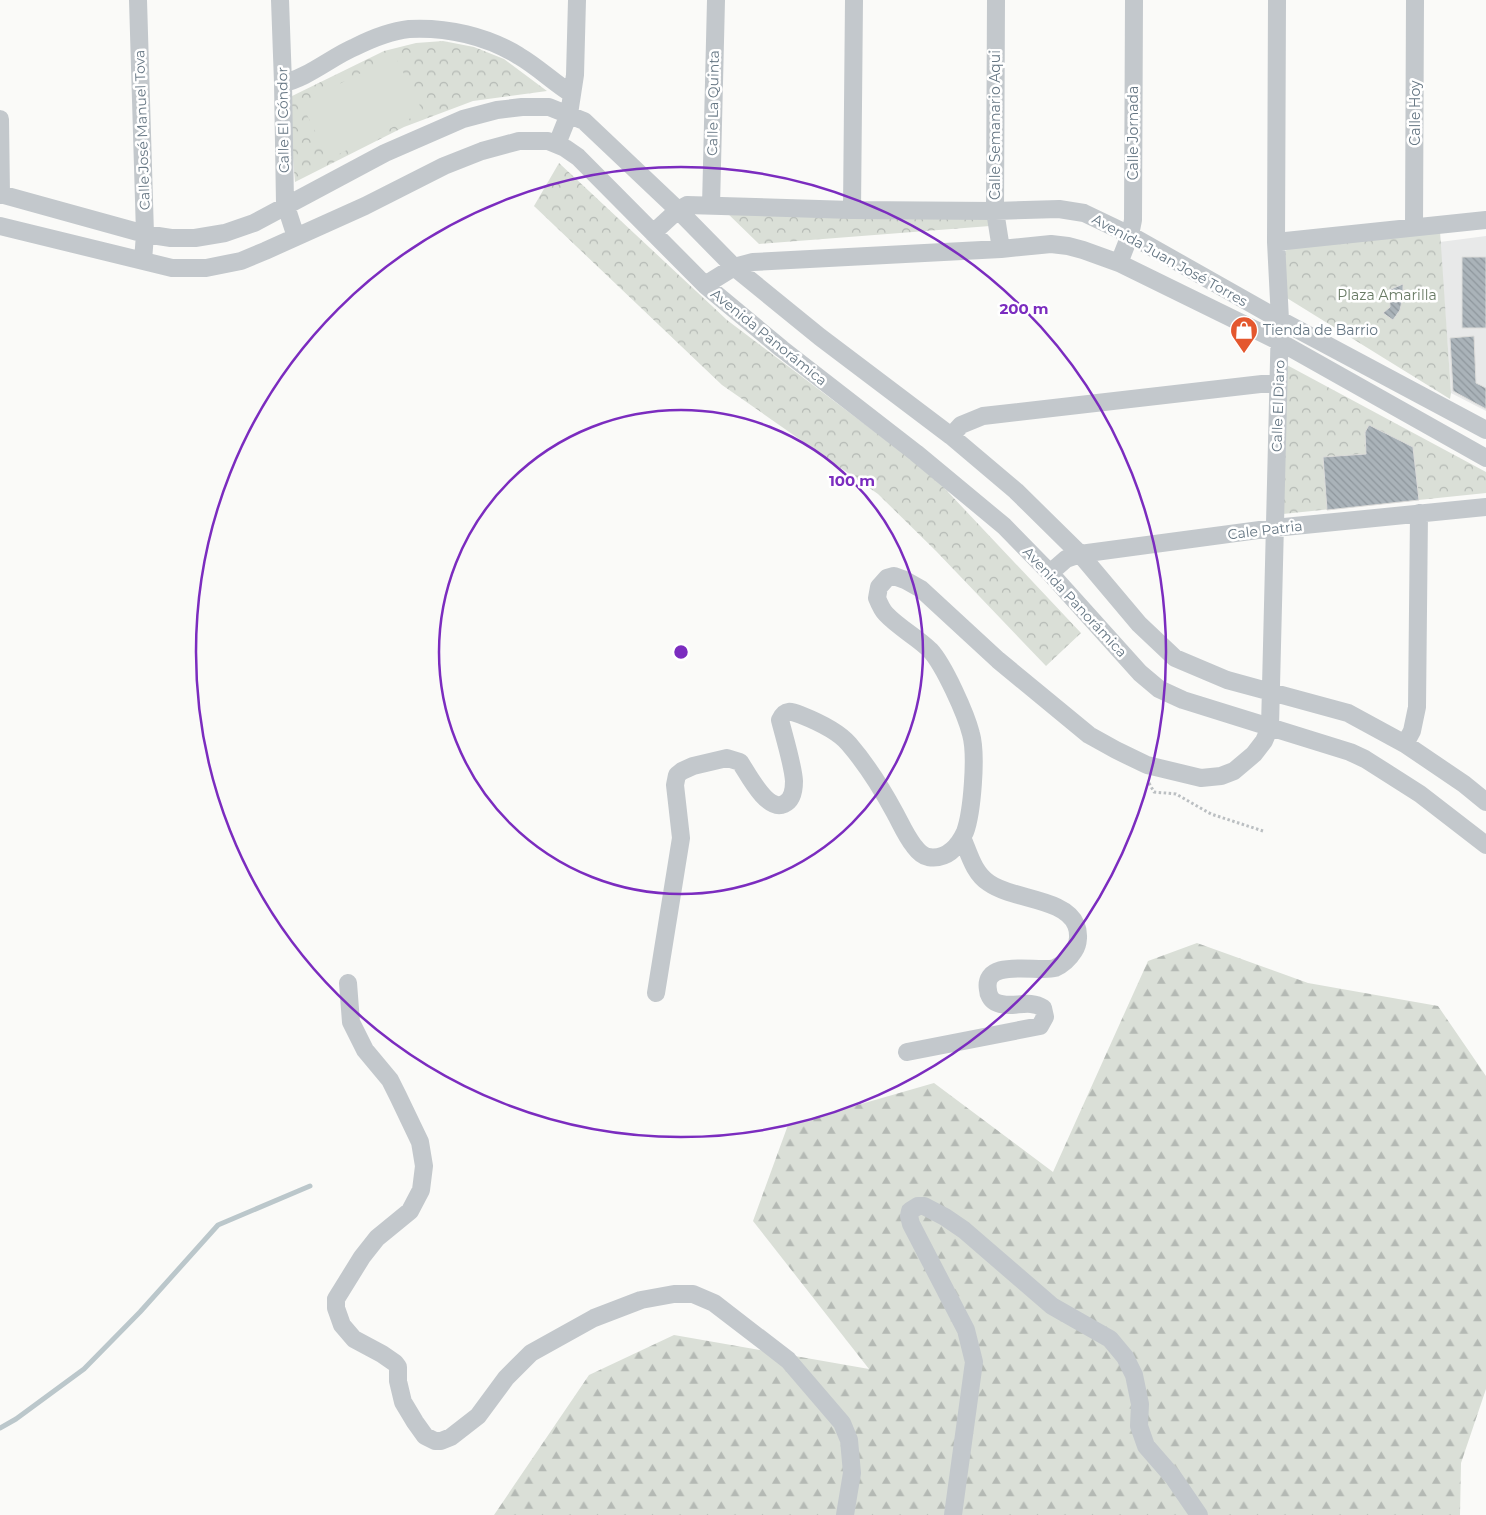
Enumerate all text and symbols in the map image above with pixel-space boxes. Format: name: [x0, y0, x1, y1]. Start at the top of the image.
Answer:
street label: Calle José Manuel Tova: [130, 50, 154, 210]
street label: Calle La Quinta: [703, 50, 723, 156]
street label: Calle Semanario Aqui: [986, 50, 1004, 200]
street label: Calle El Cóndor: [273, 66, 293, 173]
street label: Calle Hoy: [1406, 80, 1424, 146]
street label: Calle Jornada: [1124, 86, 1142, 180]
street label: Avenida Juan José Torres: [1089, 210, 1251, 310]
street label: Avenida Panorámica: [707, 285, 831, 389]
park label: Plaza Amarilla: [1337, 286, 1437, 304]
text: 200 m: [999, 299, 1049, 318]
shop icon: Tienda de Barrio: [1229, 315, 1259, 354]
place label: Tienda de Barrio: [1263, 321, 1378, 339]
street label: Calle El Diaro: [1267, 359, 1289, 452]
text: 100 m: [829, 471, 875, 490]
street label: Cale Patria: [1227, 516, 1303, 544]
street label: Avenida Panorámica: [1019, 543, 1131, 661]
centre of rings: [672, 643, 690, 661]

